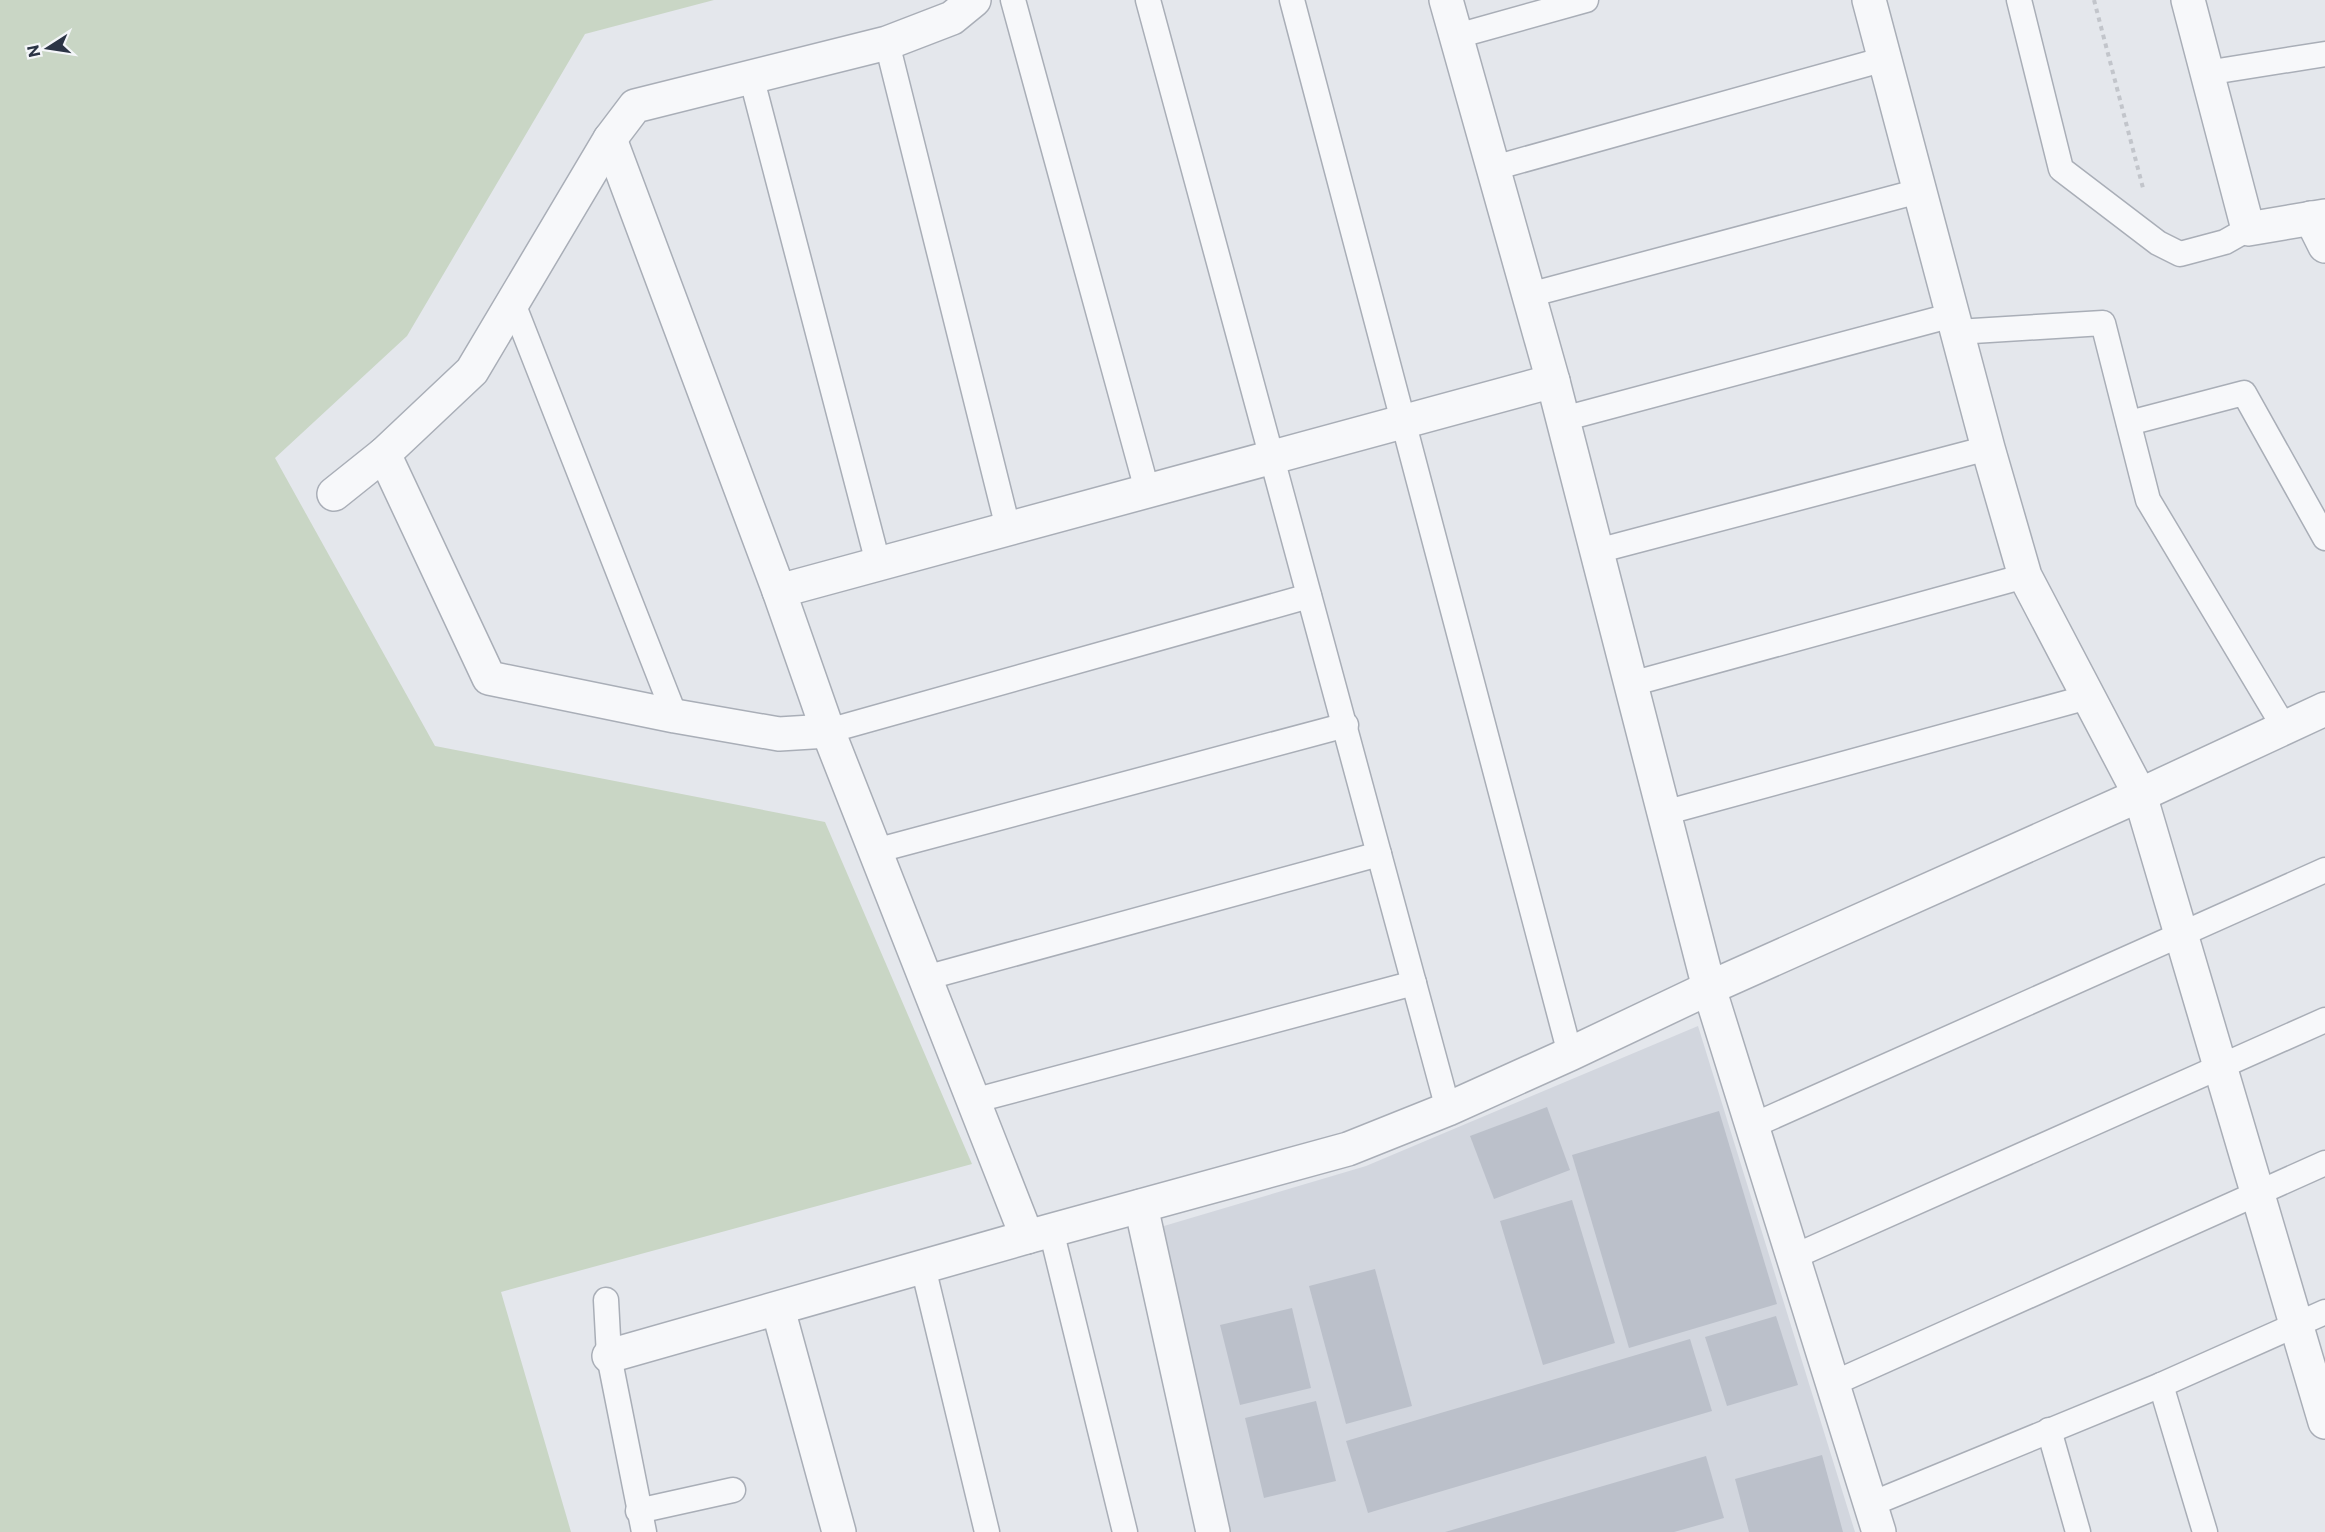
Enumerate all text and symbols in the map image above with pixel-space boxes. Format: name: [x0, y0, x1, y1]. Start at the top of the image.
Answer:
north arrow: [18, 18, 78, 78]
text: N: [22, 43, 43, 59]

